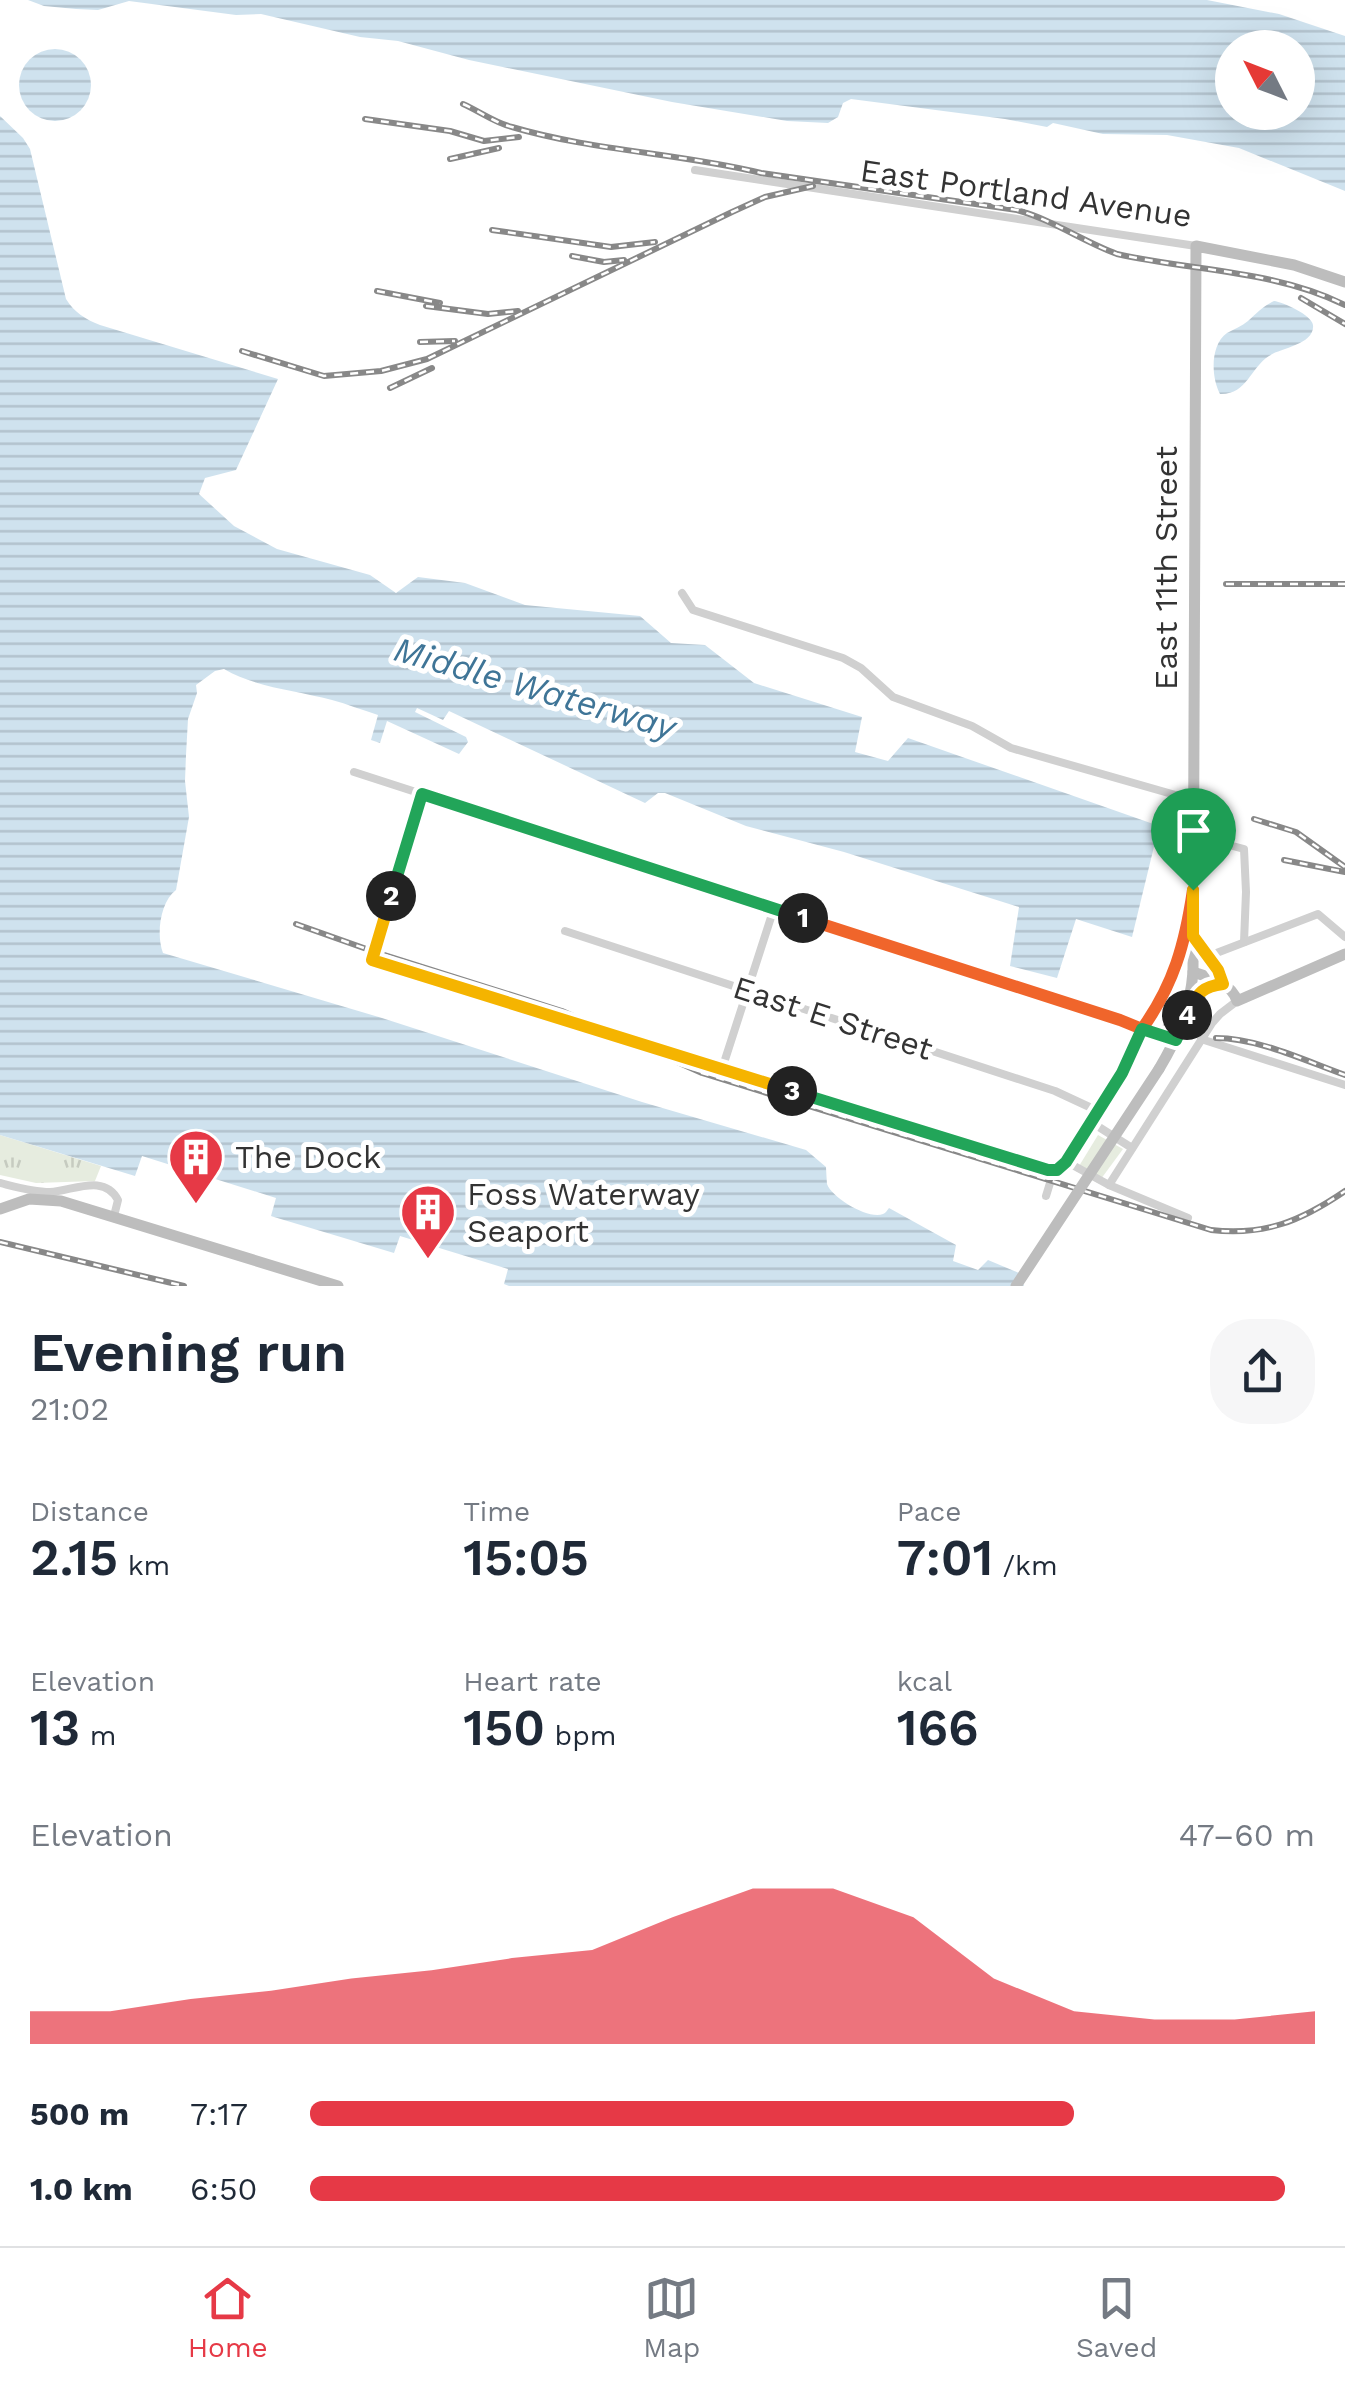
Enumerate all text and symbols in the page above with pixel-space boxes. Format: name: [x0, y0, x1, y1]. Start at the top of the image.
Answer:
north arrow: [1215, 30, 1315, 130]
map controls: [1215, 30, 1315, 130]
street label: East Portland Avenue: [858, 151, 1194, 235]
street label: East 11th Street: [1147, 446, 1185, 690]
water label: Middle Waterway: [389, 628, 683, 749]
pin: [1151, 788, 1236, 891]
icon: arrive: [1166, 803, 1221, 858]
pin: 2: [366, 871, 416, 921]
text: 2: [383, 879, 399, 912]
pin: 1: [778, 893, 828, 943]
text: 1: [797, 901, 809, 934]
street label: East E Street: [729, 968, 937, 1068]
pin: 4: [1162, 990, 1212, 1040]
text: 4: [1178, 998, 1196, 1031]
pin: 3: [767, 1066, 817, 1116]
text: 3: [784, 1074, 800, 1107]
building icon: The Dock: [166, 1127, 226, 1206]
place label: The Dock: [235, 1138, 381, 1176]
place label: Foss Waterway Seaport: [467, 1175, 700, 1250]
building icon: Foss Waterway Seaport: [398, 1182, 458, 1261]
button: share: [1210, 1319, 1315, 1424]
text: Evening run: [30, 1320, 347, 1384]
text: 21:02: [30, 1390, 109, 1428]
text: Distance: [30, 1495, 149, 1528]
text: Time: [463, 1495, 530, 1528]
text: Pace: [897, 1495, 961, 1528]
text: 2.15: [30, 1528, 118, 1587]
text: 15:05: [463, 1528, 589, 1587]
text: 7:01: [897, 1528, 993, 1587]
text: km: [118, 1549, 170, 1582]
text: /km: [993, 1549, 1058, 1582]
text: Elevation: [30, 1665, 155, 1698]
text: Heart rate: [463, 1665, 602, 1698]
text: kcal: [897, 1665, 952, 1698]
text: 13: [30, 1698, 80, 1757]
text: 150: [463, 1698, 545, 1757]
text: 166: [897, 1698, 979, 1757]
text: m: [80, 1719, 116, 1752]
text: bpm: [545, 1719, 616, 1752]
text: Elevation: [30, 1816, 173, 1854]
text: 47–60 m: [1179, 1816, 1315, 1854]
text: 500 m: [30, 2095, 129, 2133]
text: 7:17: [190, 2095, 248, 2133]
text: 1.0 km: [30, 2170, 133, 2208]
text: 6:50: [190, 2170, 257, 2208]
tab: Home: [188, 2271, 268, 2364]
tab: Map: [643, 2271, 700, 2364]
tab: Saved: [1076, 2271, 1157, 2364]

